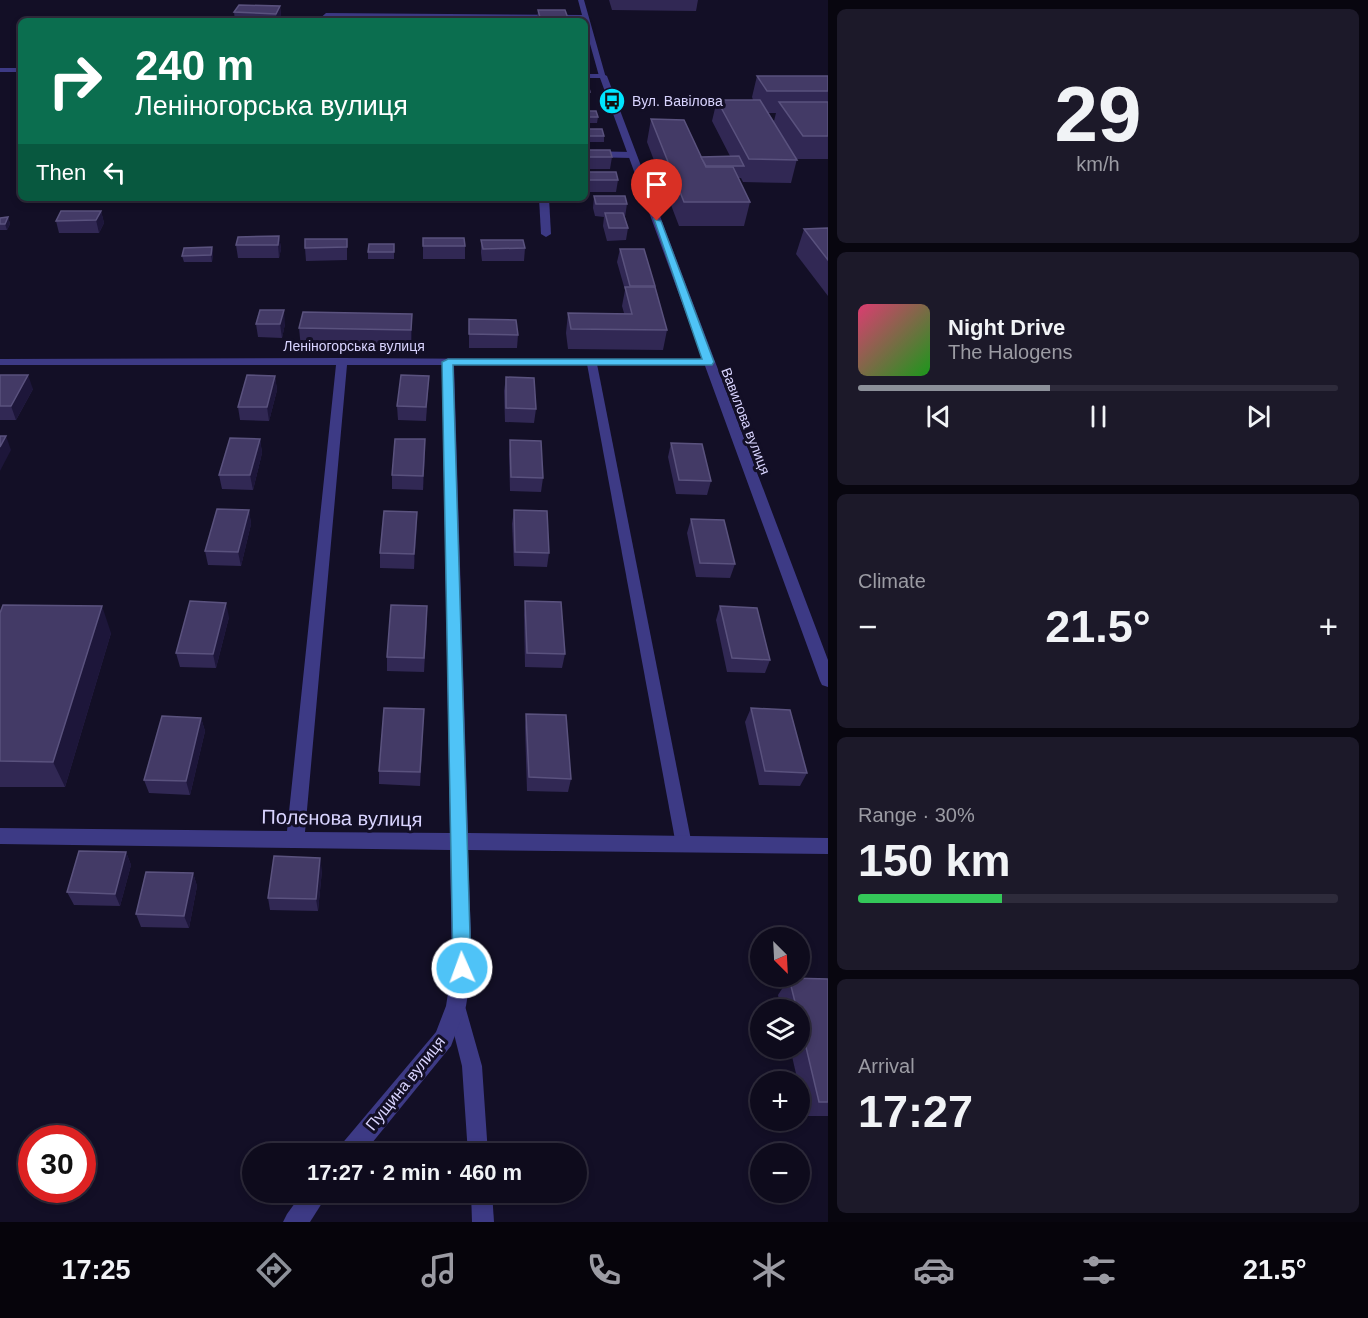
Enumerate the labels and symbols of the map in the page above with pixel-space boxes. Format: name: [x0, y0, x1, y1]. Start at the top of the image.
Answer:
bus stop icon: Вул. Вавілова: [597, 86, 627, 116]
place label: Вул. Вавілова: [632, 93, 723, 109]
pin: [631, 159, 682, 221]
street label: Леніногорська вулиця: [283, 338, 425, 354]
street label: Вавилова вулиця: [718, 365, 774, 477]
street label: Полєнова вулиця: [261, 806, 423, 830]
north arrow: [750, 927, 810, 987]
position arrow: [430, 936, 494, 1000]
street label: Пущина вулиця: [362, 1033, 448, 1134]
speed limit sign: 30: [18, 1125, 96, 1203]

